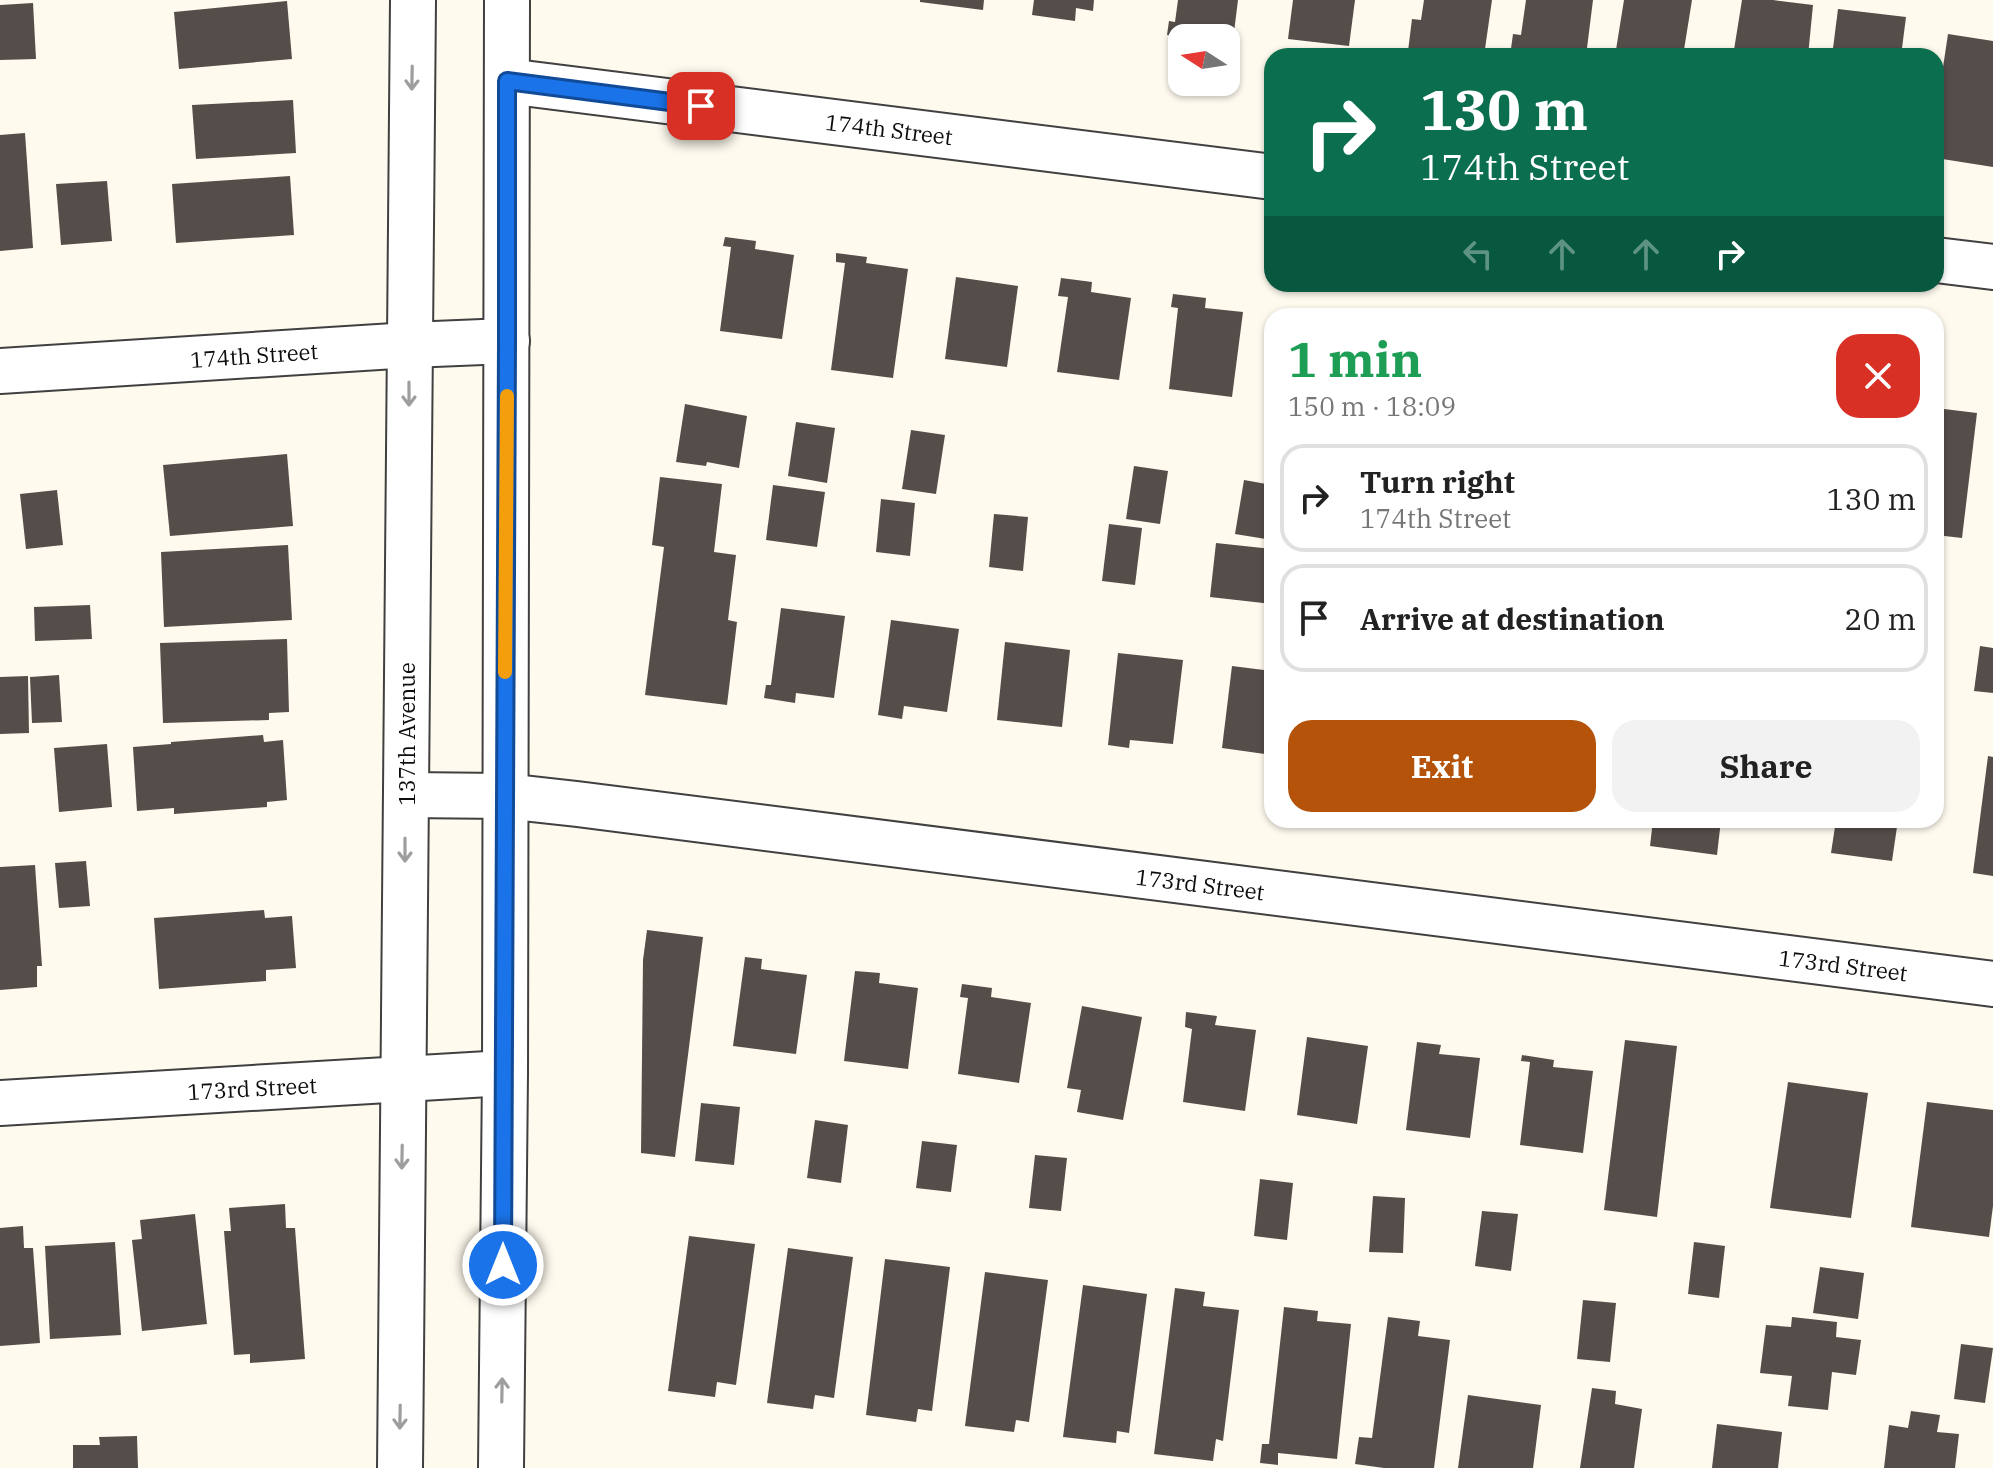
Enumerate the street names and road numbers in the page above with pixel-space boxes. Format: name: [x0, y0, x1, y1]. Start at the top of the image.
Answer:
street label: 174th Street: [824, 107, 955, 151]
street label: 174th Street: [189, 336, 319, 374]
street label: 137th Avenue: [392, 662, 421, 806]
street label: 173rd Street: [1134, 862, 1266, 906]
street label: 173rd Street: [1777, 943, 1909, 987]
street label: 173rd Street: [187, 1070, 318, 1106]

